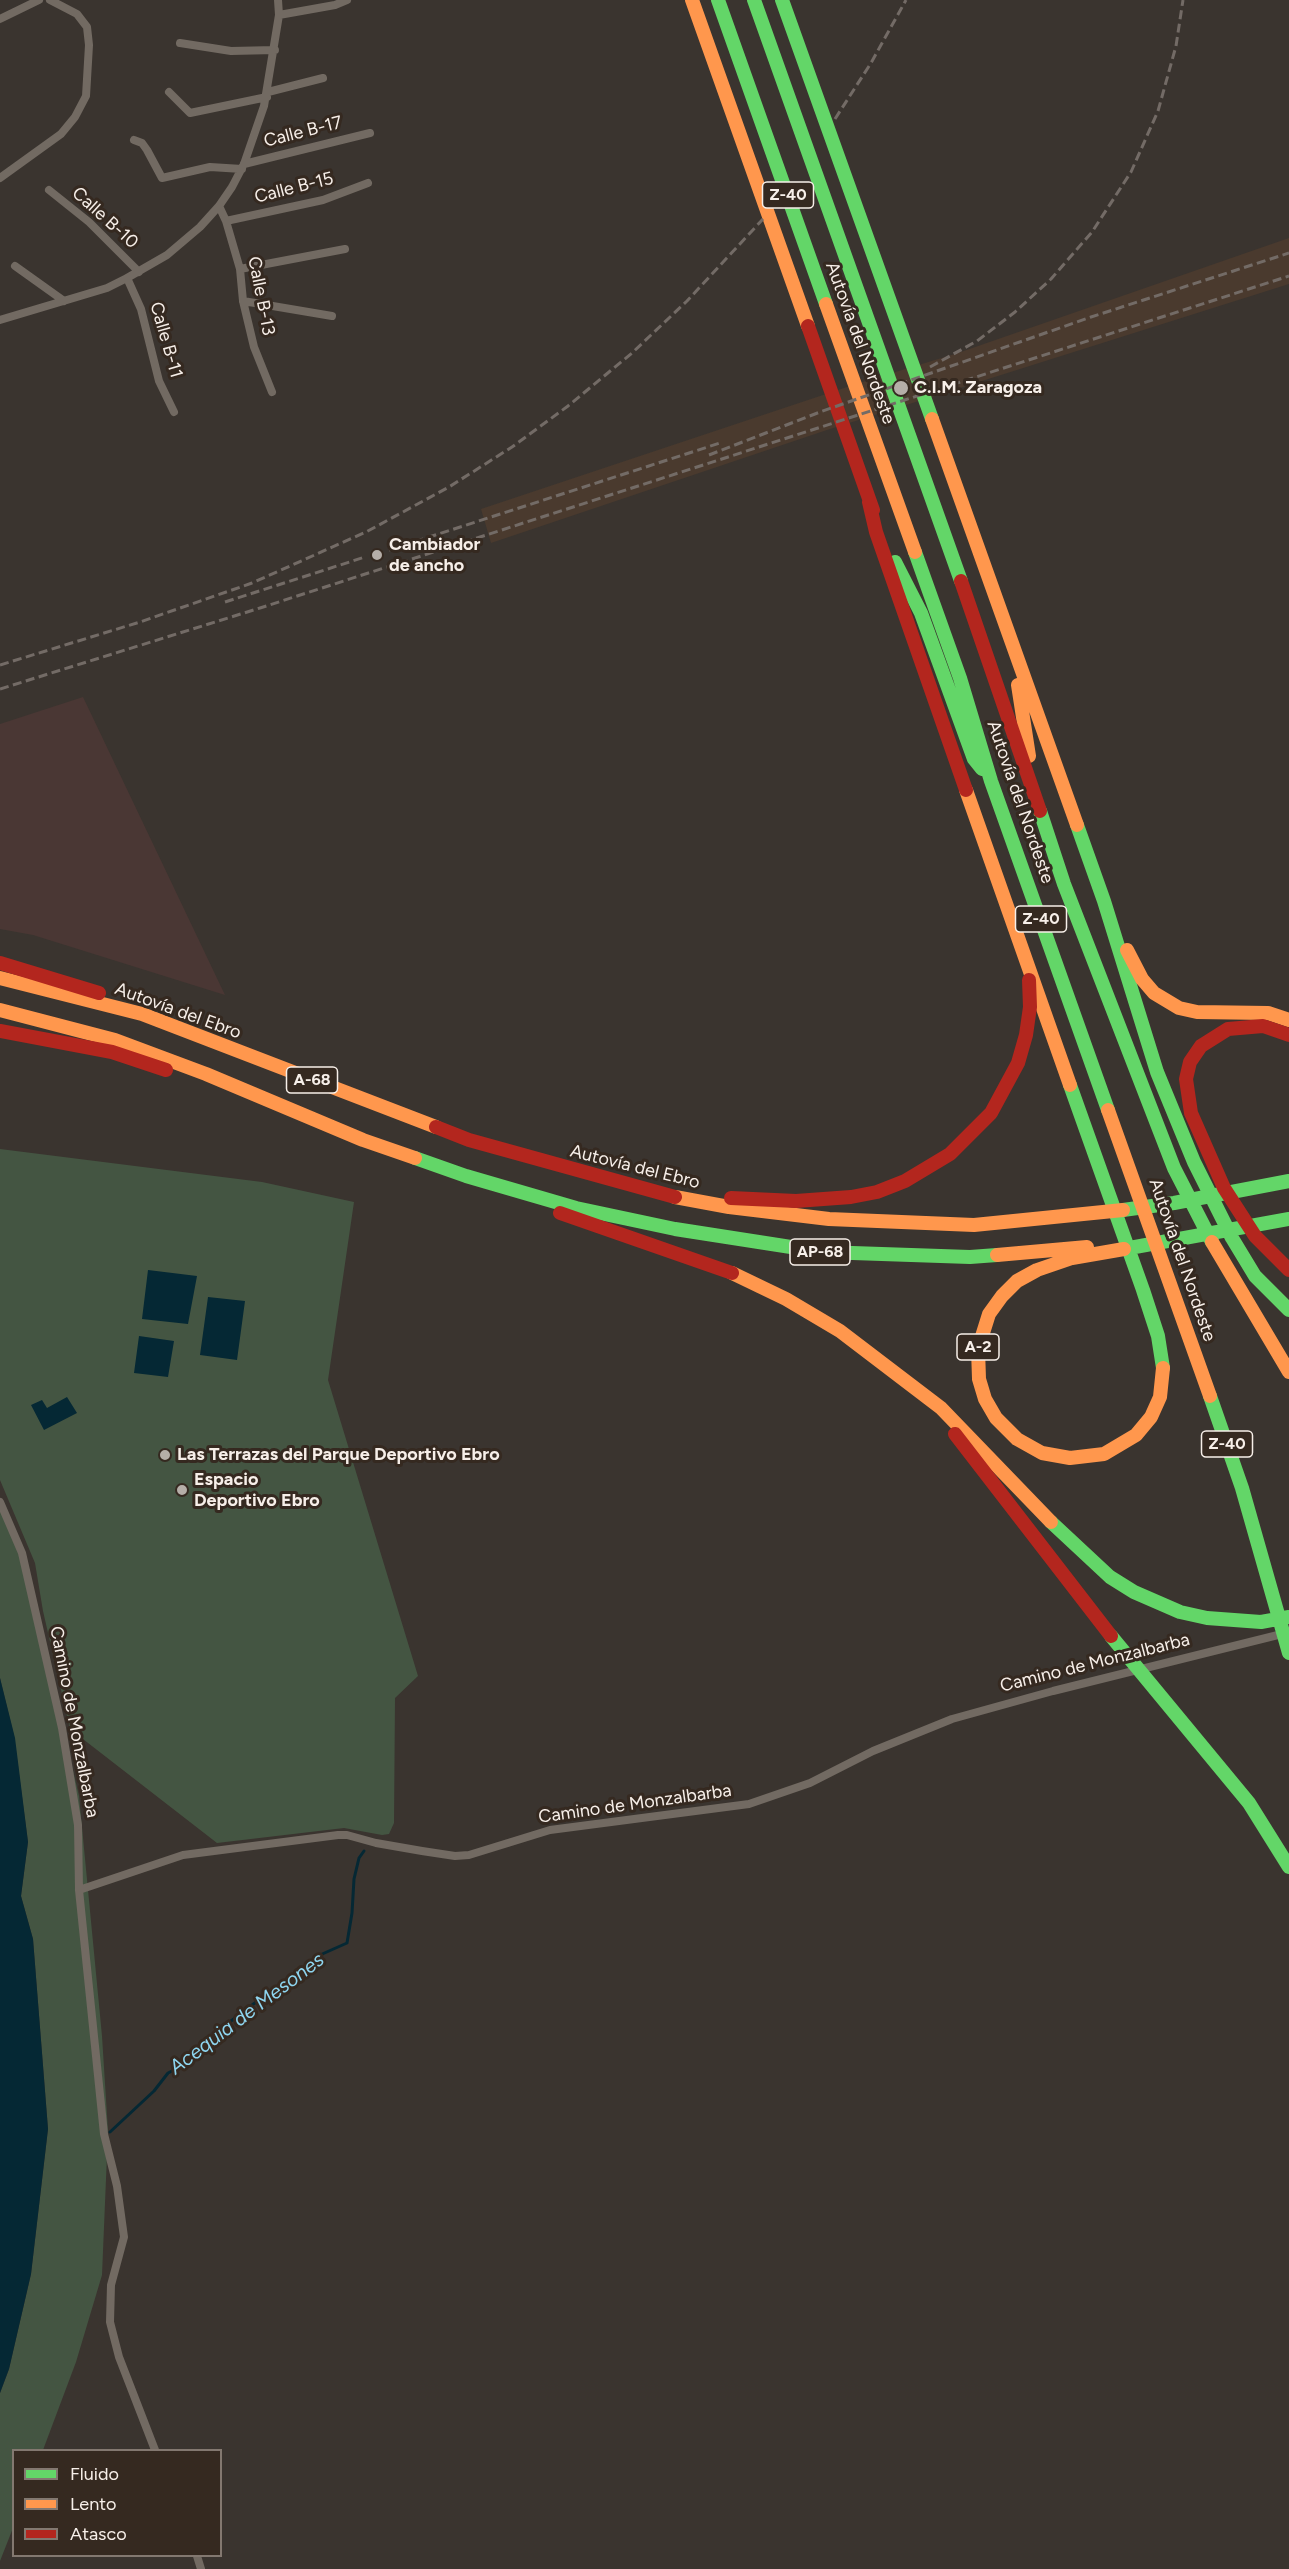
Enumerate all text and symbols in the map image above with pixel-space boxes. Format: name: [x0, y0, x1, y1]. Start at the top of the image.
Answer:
street label: Calle B-17: [262, 112, 344, 152]
street label: Calle B-15: [252, 168, 336, 208]
road number: Z-40: [762, 182, 814, 208]
street label: Calle B-10: [67, 183, 143, 253]
street label: Calle B-13: [243, 255, 279, 337]
street label: Autovía del Nordeste: [821, 259, 899, 427]
street label: Calle B-11: [145, 300, 187, 380]
place label: C.I.M. Zaragoza: [914, 377, 1042, 399]
marker: C.I.M. Zaragoza: [892, 379, 910, 397]
place label: Cambiador de ancho: [389, 534, 480, 576]
marker: Cambiador de ancho: [370, 548, 384, 562]
street label: Autovía del Nordeste: [982, 718, 1058, 886]
road number: Z-40: [1016, 906, 1066, 932]
street label: Autovía del Ebro: [112, 978, 244, 1044]
road number: A-68: [286, 1067, 338, 1093]
street label: Autovía del Ebro: [568, 1140, 702, 1194]
street label: Autovía del Nordeste: [1144, 1176, 1220, 1344]
road number: AP-68: [790, 1239, 850, 1265]
road number: A-2: [957, 1334, 999, 1360]
road number: Z-40: [1202, 1431, 1252, 1457]
place label: Las Terrazas del Parque Deportivo Ebro: [177, 1444, 500, 1466]
marker: Las Terrazas del Parque Deportivo Ebro: [158, 1448, 172, 1462]
place label: Espacio Deportivo Ebro: [194, 1469, 320, 1512]
marker: Espacio Deportivo Ebro: [175, 1483, 189, 1497]
street label: Camino de Monzalbarba: [45, 1624, 103, 1820]
street label: Camino de Monzalbarba: [998, 1629, 1192, 1697]
street label: Camino de Monzalbarba: [537, 1780, 733, 1828]
water label: Acequia de Mesones: [165, 1948, 329, 2080]
legend: [12, 2449, 222, 2557]
text: Fluido: [70, 2463, 119, 2485]
text: Lento: [70, 2493, 116, 2515]
text: Atasco: [70, 2523, 127, 2545]

